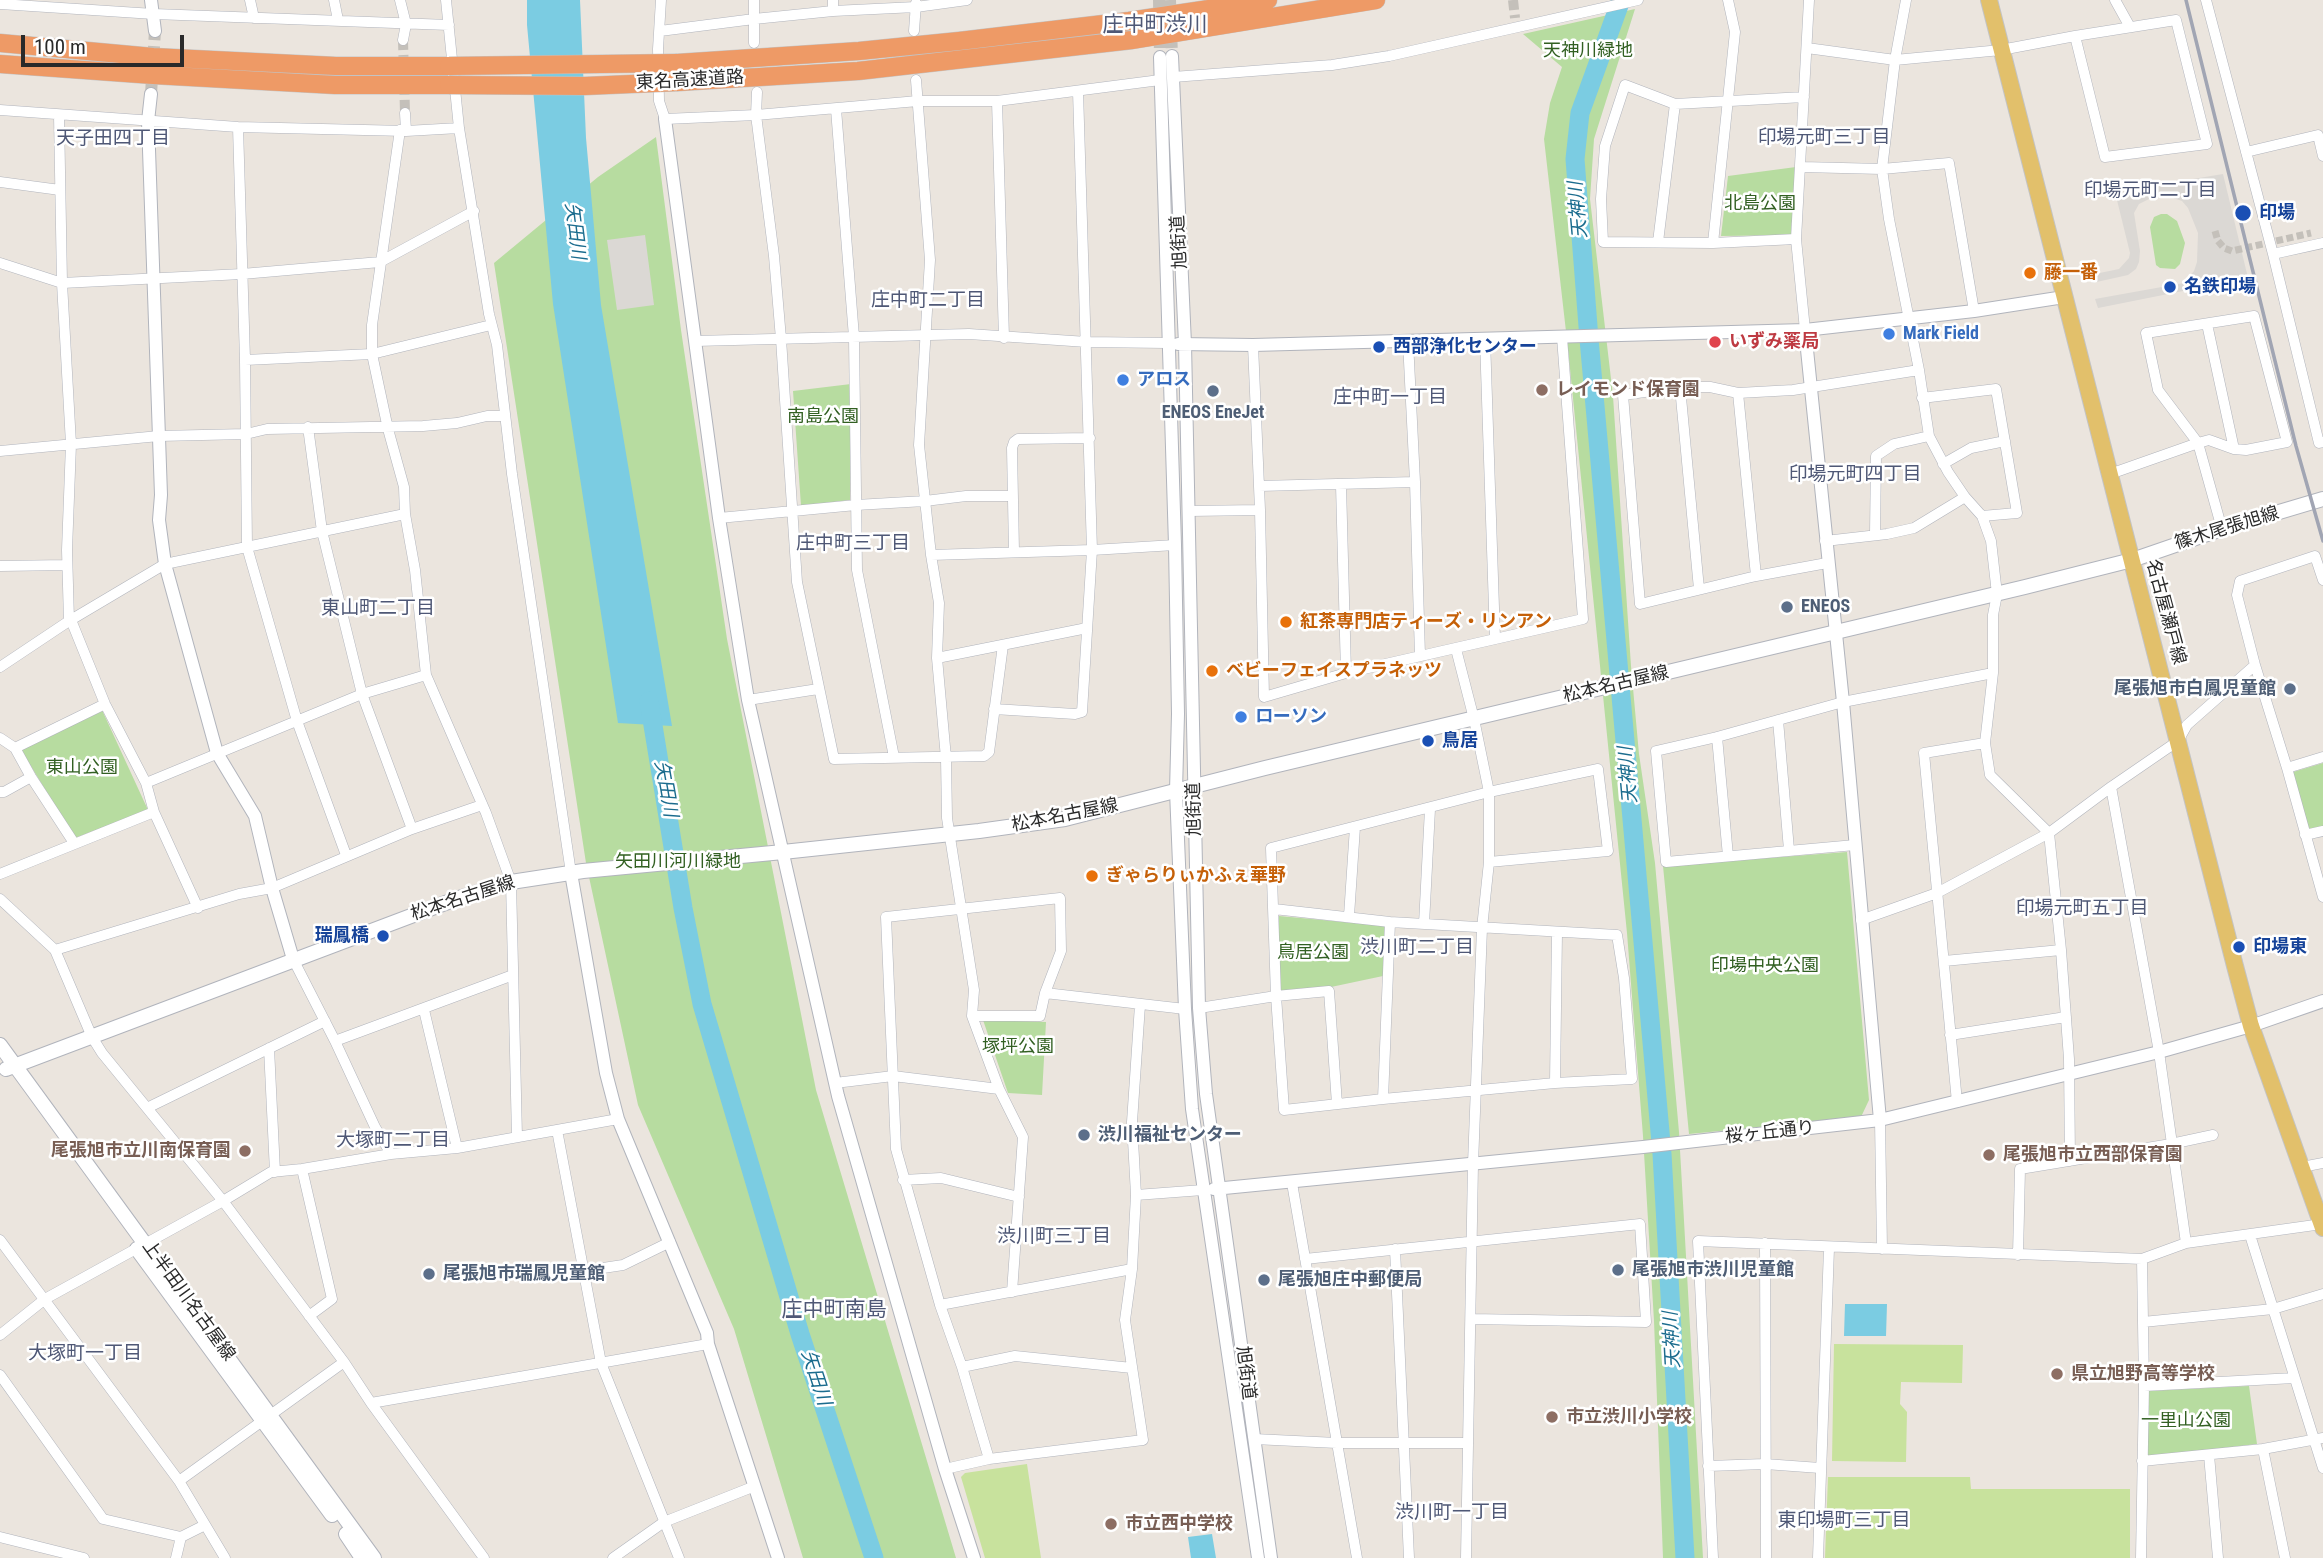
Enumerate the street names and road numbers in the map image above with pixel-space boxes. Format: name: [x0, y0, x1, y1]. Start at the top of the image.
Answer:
street label: 東名高速道路: [636, 67, 744, 95]
street label: 旭街道: [1168, 214, 1192, 270]
street label: 篠木尾張旭線: [2172, 503, 2282, 555]
street label: 名古屋瀬戸線: [2141, 557, 2189, 667]
street label: 松本名古屋線: [1561, 662, 1671, 708]
street label: 旭街道: [1184, 782, 1206, 836]
street label: 松本名古屋線: [1010, 795, 1120, 837]
street label: 松本名古屋線: [408, 872, 518, 926]
street label: 桜ヶ丘通り: [1724, 1118, 1816, 1148]
street label: 上半田川名古屋線: [137, 1236, 239, 1366]
street label: 旭街道: [1231, 1345, 1259, 1401]

